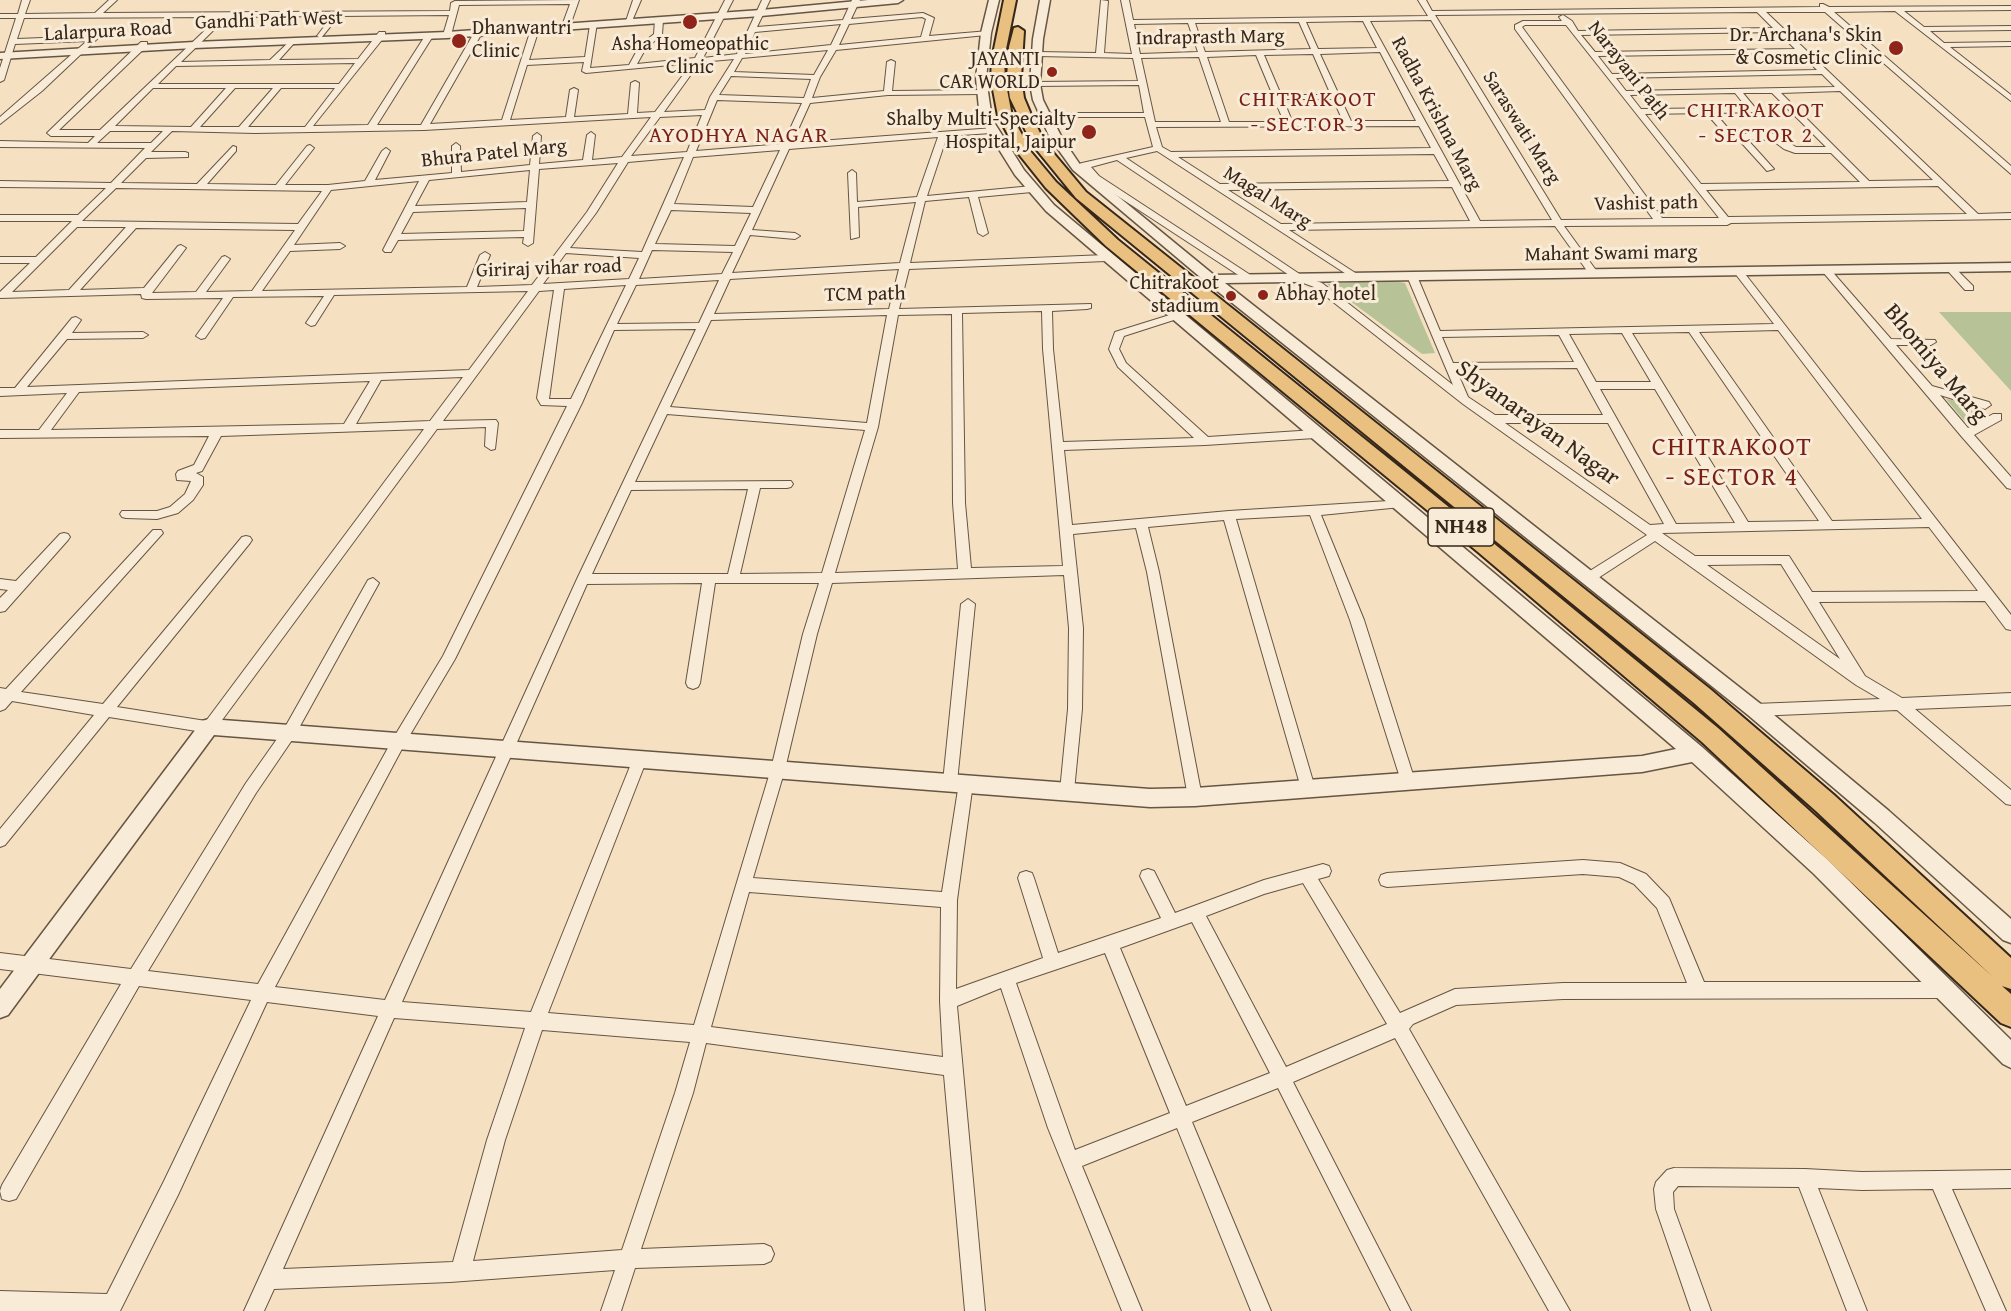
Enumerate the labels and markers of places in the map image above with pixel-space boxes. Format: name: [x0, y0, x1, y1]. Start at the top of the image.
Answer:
marker: Asha Homeopathic Clinic: [681, 13, 699, 31]
place label: Dhanwantri Clinic: [472, 17, 572, 64]
place label: Dr. Archana's Skin & Cosmetic Clinic: [1730, 24, 1882, 71]
marker: Dhanwantri Clinic: [450, 32, 468, 50]
place label: Asha Homeopathic Clinic: [611, 33, 769, 80]
marker: Dr. Archana's Skin & Cosmetic Clinic: [1887, 39, 1905, 57]
place label: JAYANTI CAR WORLD: [940, 48, 1040, 95]
marker: JAYANTI CAR WORLD: [1045, 65, 1059, 79]
place label: Shalby Multi-Specialty Hospital, Jaipur: [886, 108, 1076, 155]
marker: Shalby Multi-Specialty Hospital, Jaipur: [1080, 123, 1098, 141]
place label: Chitrakoot stadium: [1129, 272, 1219, 319]
place label: Abhay hotel: [1275, 283, 1376, 307]
marker: Abhay hotel: [1256, 288, 1270, 302]
marker: Chitrakoot stadium: [1224, 289, 1238, 303]

